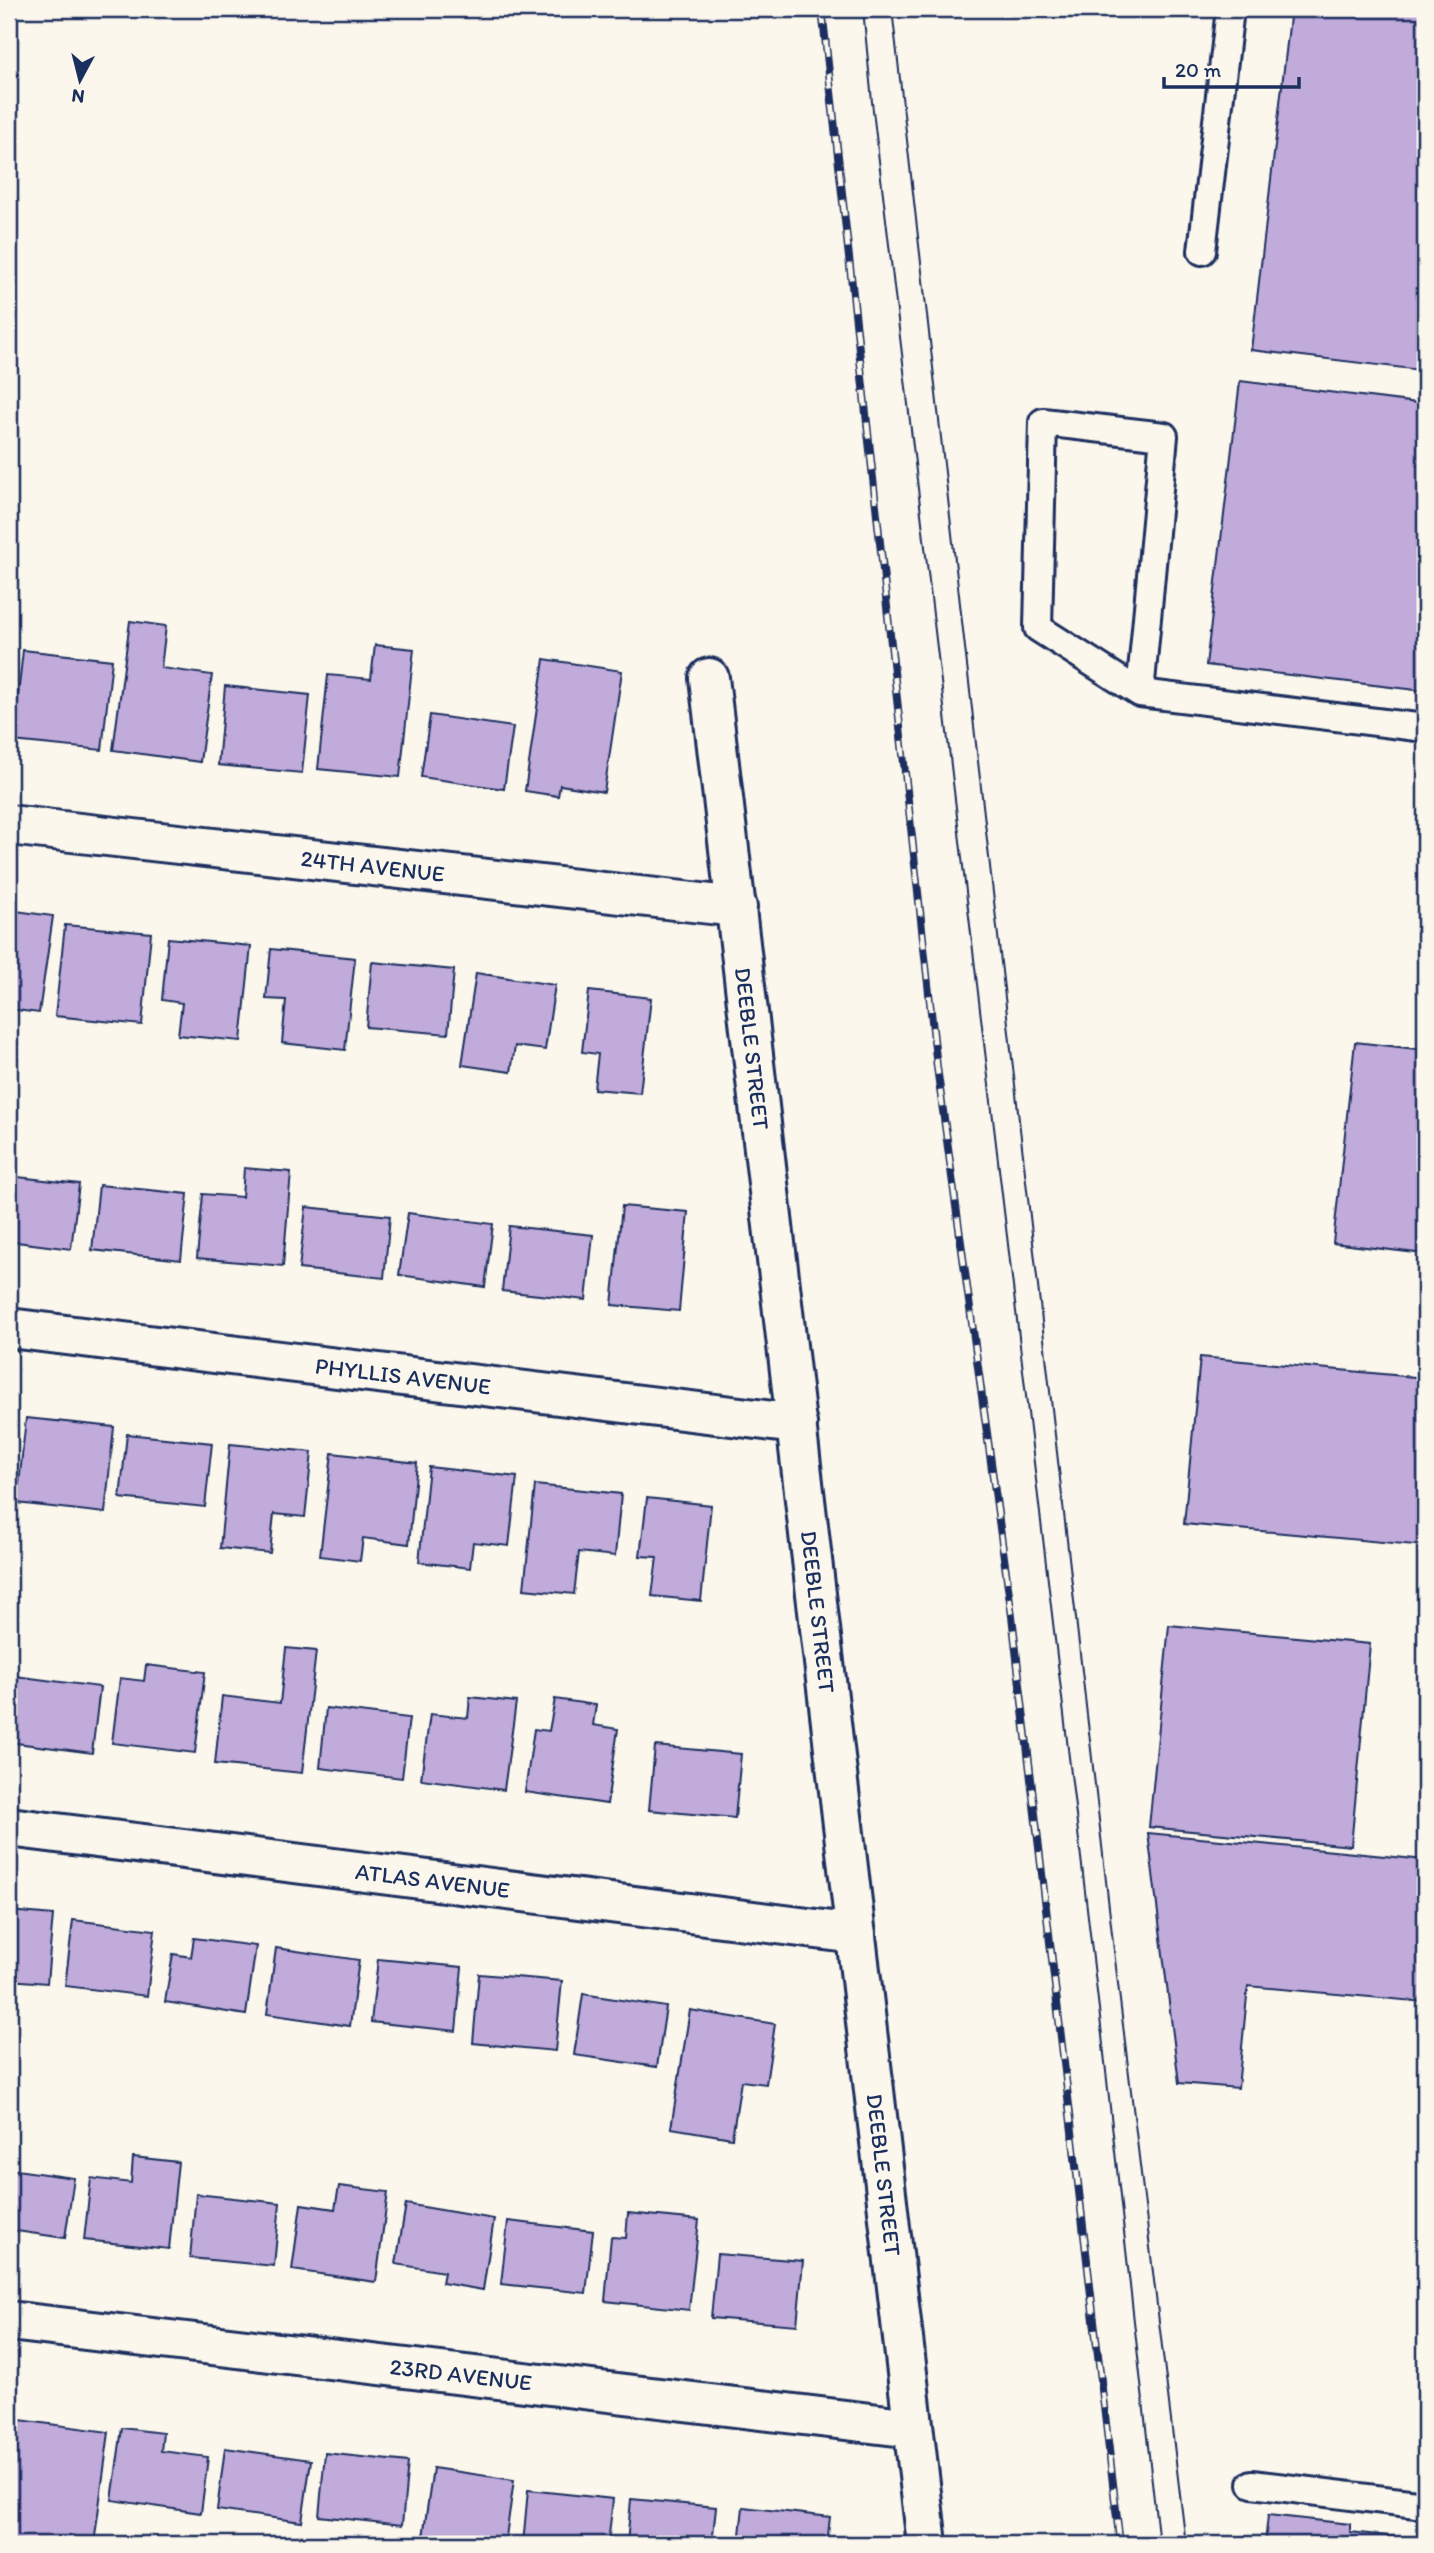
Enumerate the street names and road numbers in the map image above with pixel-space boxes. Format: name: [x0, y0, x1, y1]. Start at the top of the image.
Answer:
street label: 24TH AVENUE: [299, 844, 446, 888]
street label: DEEBLE STREET: [729, 966, 776, 1131]
street label: PHYLLIS AVENUE: [314, 1351, 493, 1401]
street label: DEEBLE STREET: [795, 1529, 841, 1695]
street label: ATLAS AVENUE: [354, 1857, 512, 1904]
street label: DEEBLE STREET: [860, 2092, 907, 2258]
street label: 23RD AVENUE: [388, 2352, 533, 2397]

